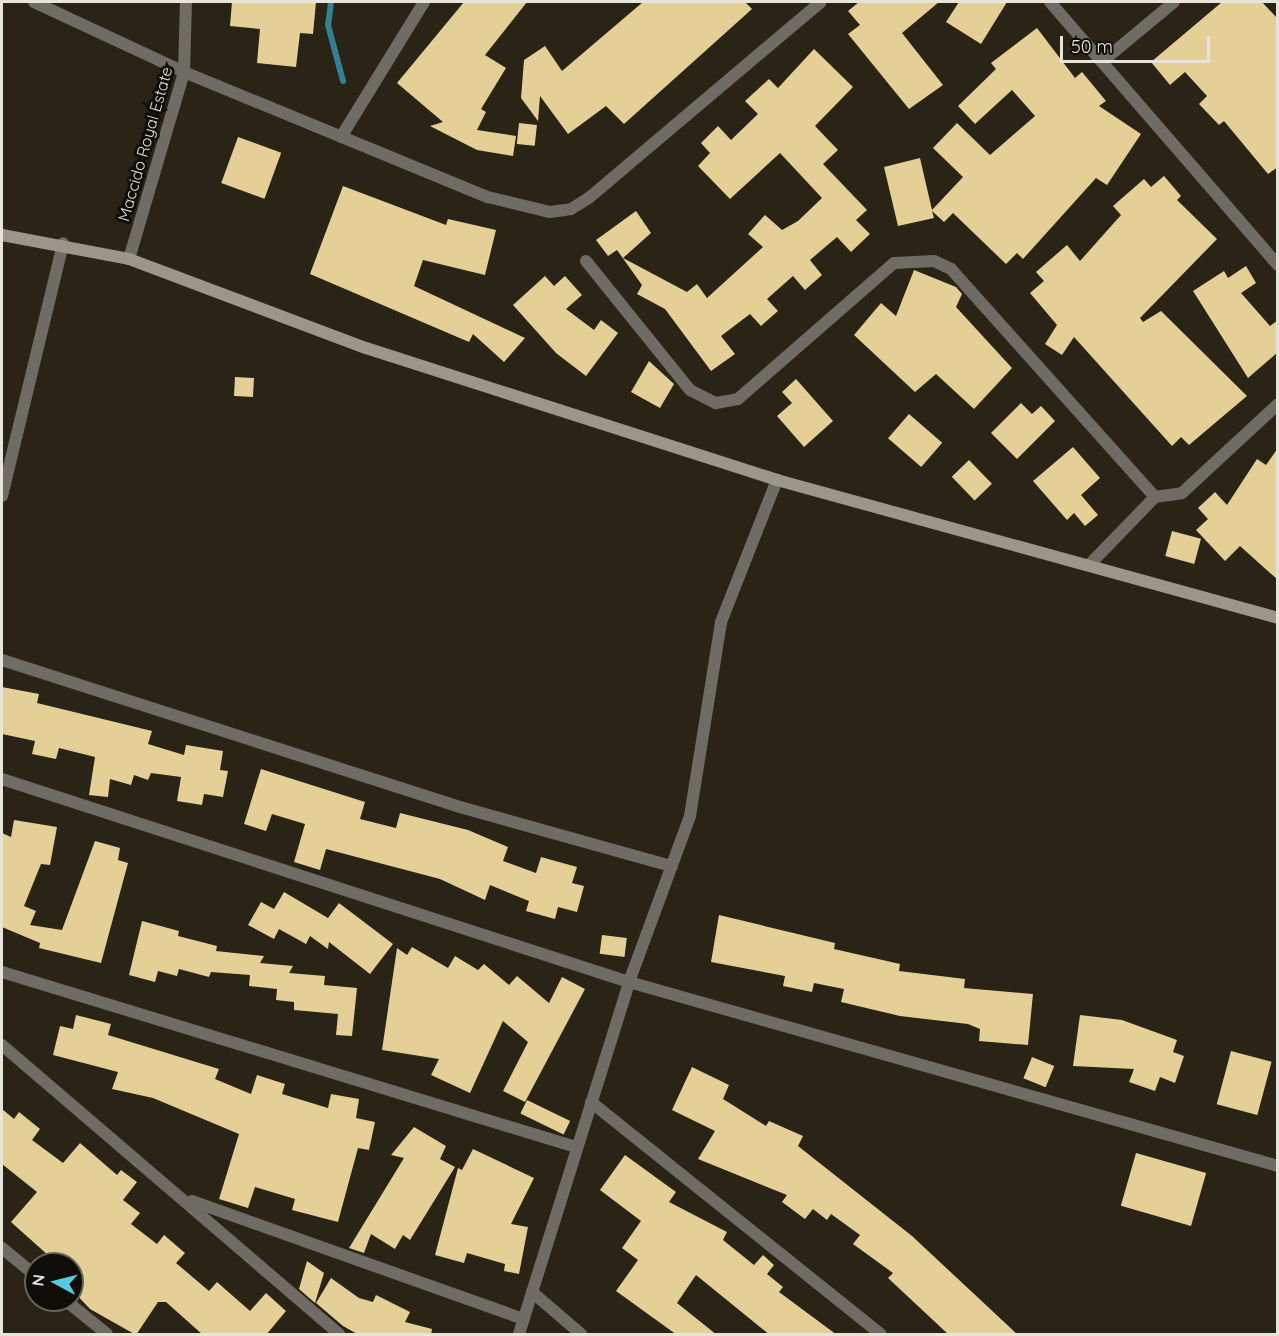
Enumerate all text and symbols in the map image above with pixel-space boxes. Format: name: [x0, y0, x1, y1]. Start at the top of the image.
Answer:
scale bar: [1063, 24, 1213, 62]
text: 50 m: [1071, 35, 1113, 58]
street label: Maccido Royal Estate: [114, 65, 176, 223]
north arrow: [24, 1252, 84, 1312]
text: N: [27, 1273, 49, 1287]

